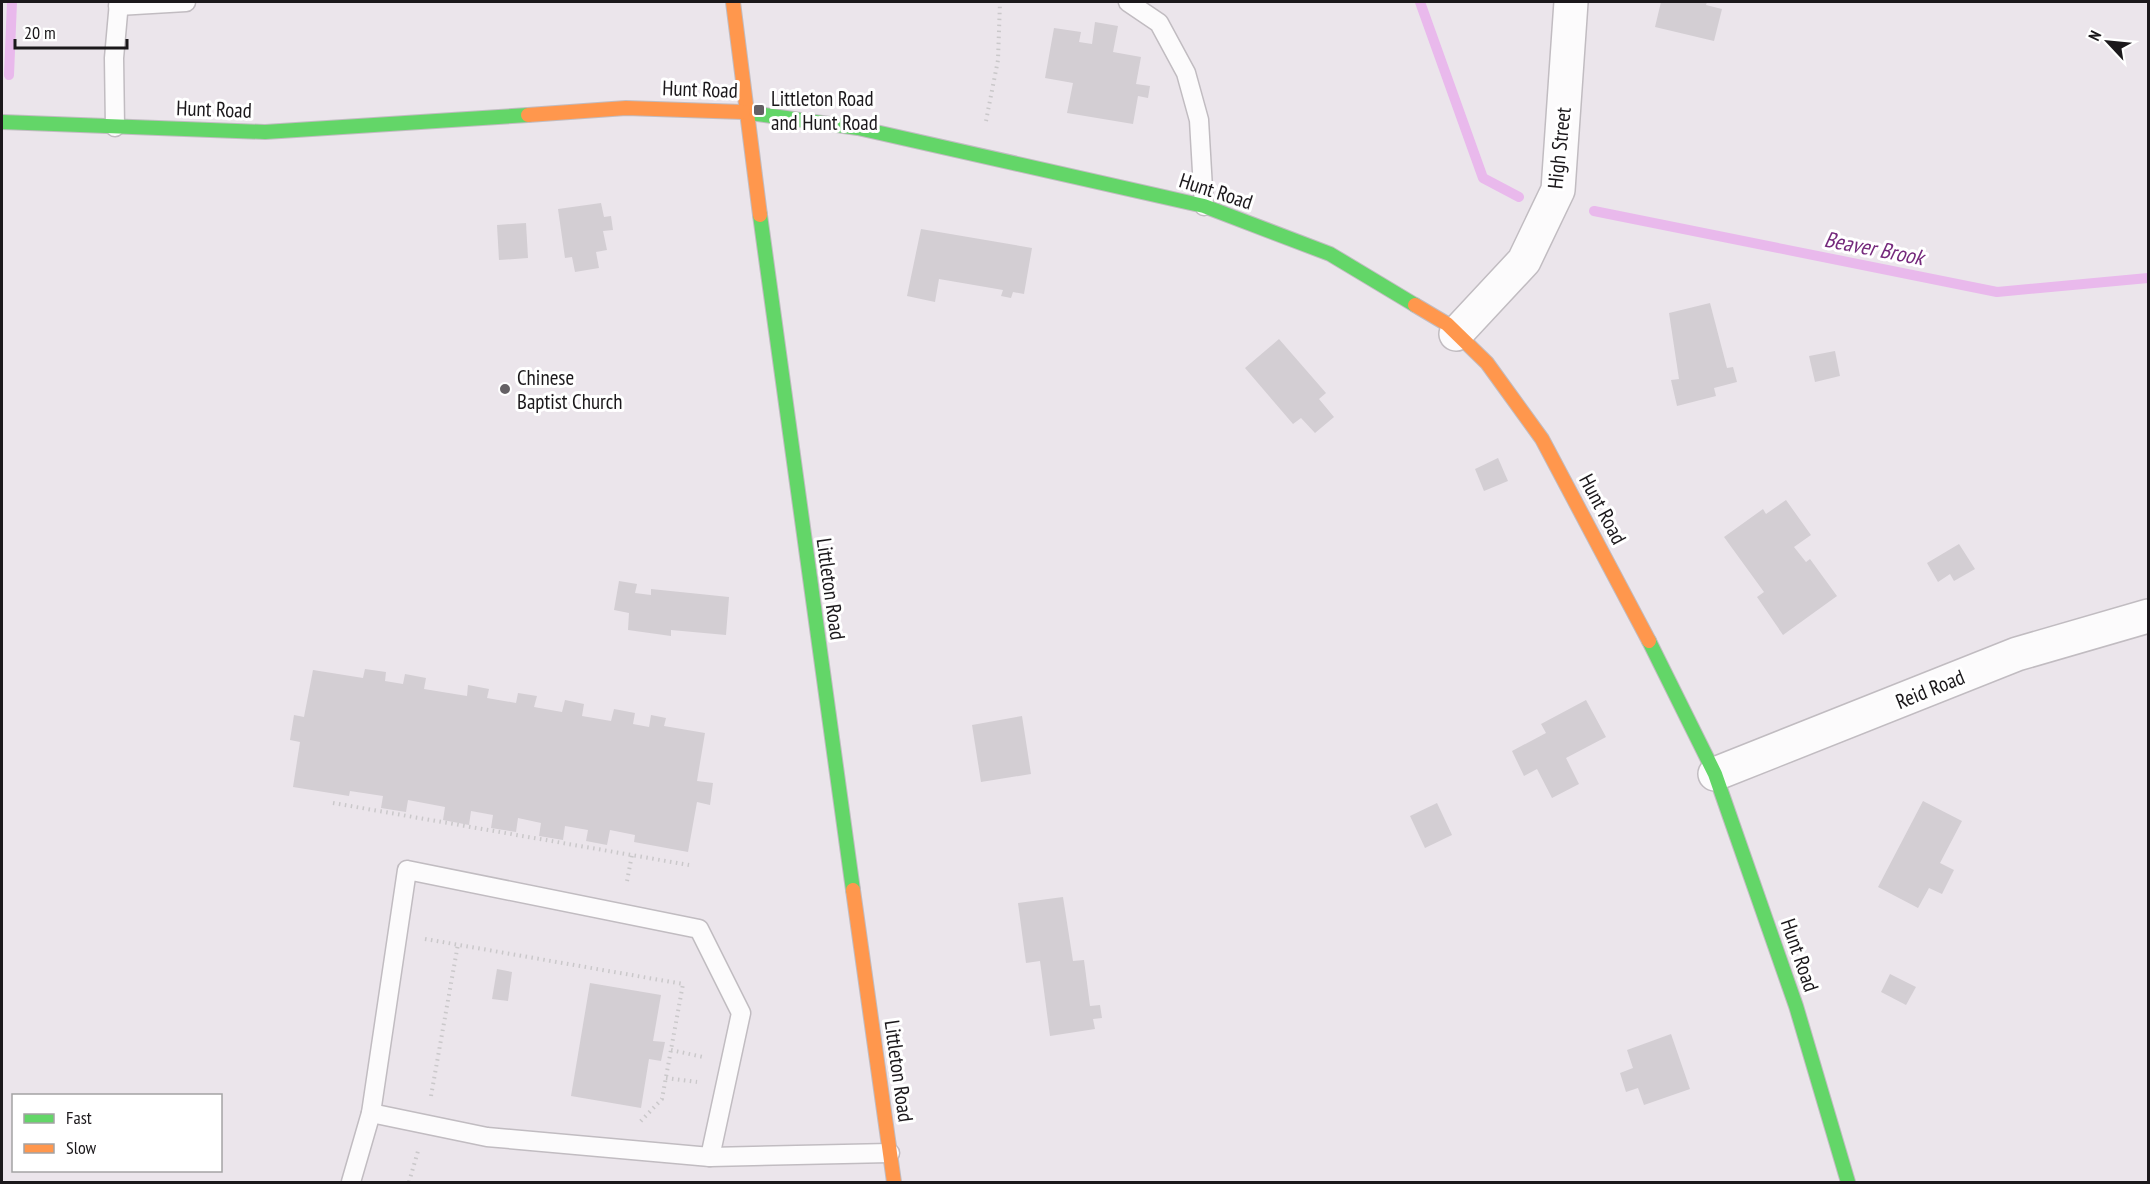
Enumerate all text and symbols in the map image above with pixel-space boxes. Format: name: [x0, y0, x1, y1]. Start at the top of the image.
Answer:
scale bar: [15, 12, 128, 50]
north arrow: [2078, 12, 2138, 72]
text: 20 m: [24, 21, 56, 44]
text: N: [2084, 27, 2105, 44]
street label: Hunt Road: [662, 74, 738, 104]
place label: Littleton Road and Hunt Road: [771, 85, 878, 136]
street label: Hunt Road: [176, 94, 252, 124]
marker: Littleton Road and Hunt Road: [752, 103, 766, 117]
street label: High Street: [1541, 106, 1577, 190]
street label: Hunt Road: [1176, 166, 1256, 216]
water label: Beaver Brook: [1822, 225, 1928, 272]
place label: Chinese Baptist Church: [517, 364, 623, 415]
marker: Chinese Baptist Church: [498, 382, 512, 396]
street label: Hunt Road: [1573, 469, 1633, 549]
street label: Littleton Road: [810, 536, 852, 642]
street label: Reid Road: [1892, 663, 1968, 715]
street label: Hunt Road: [1775, 915, 1825, 995]
street label: Littleton Road: [878, 1018, 920, 1124]
legend: [12, 1094, 222, 1172]
text: Fast: [66, 1106, 92, 1129]
text: Slow: [66, 1136, 97, 1159]

